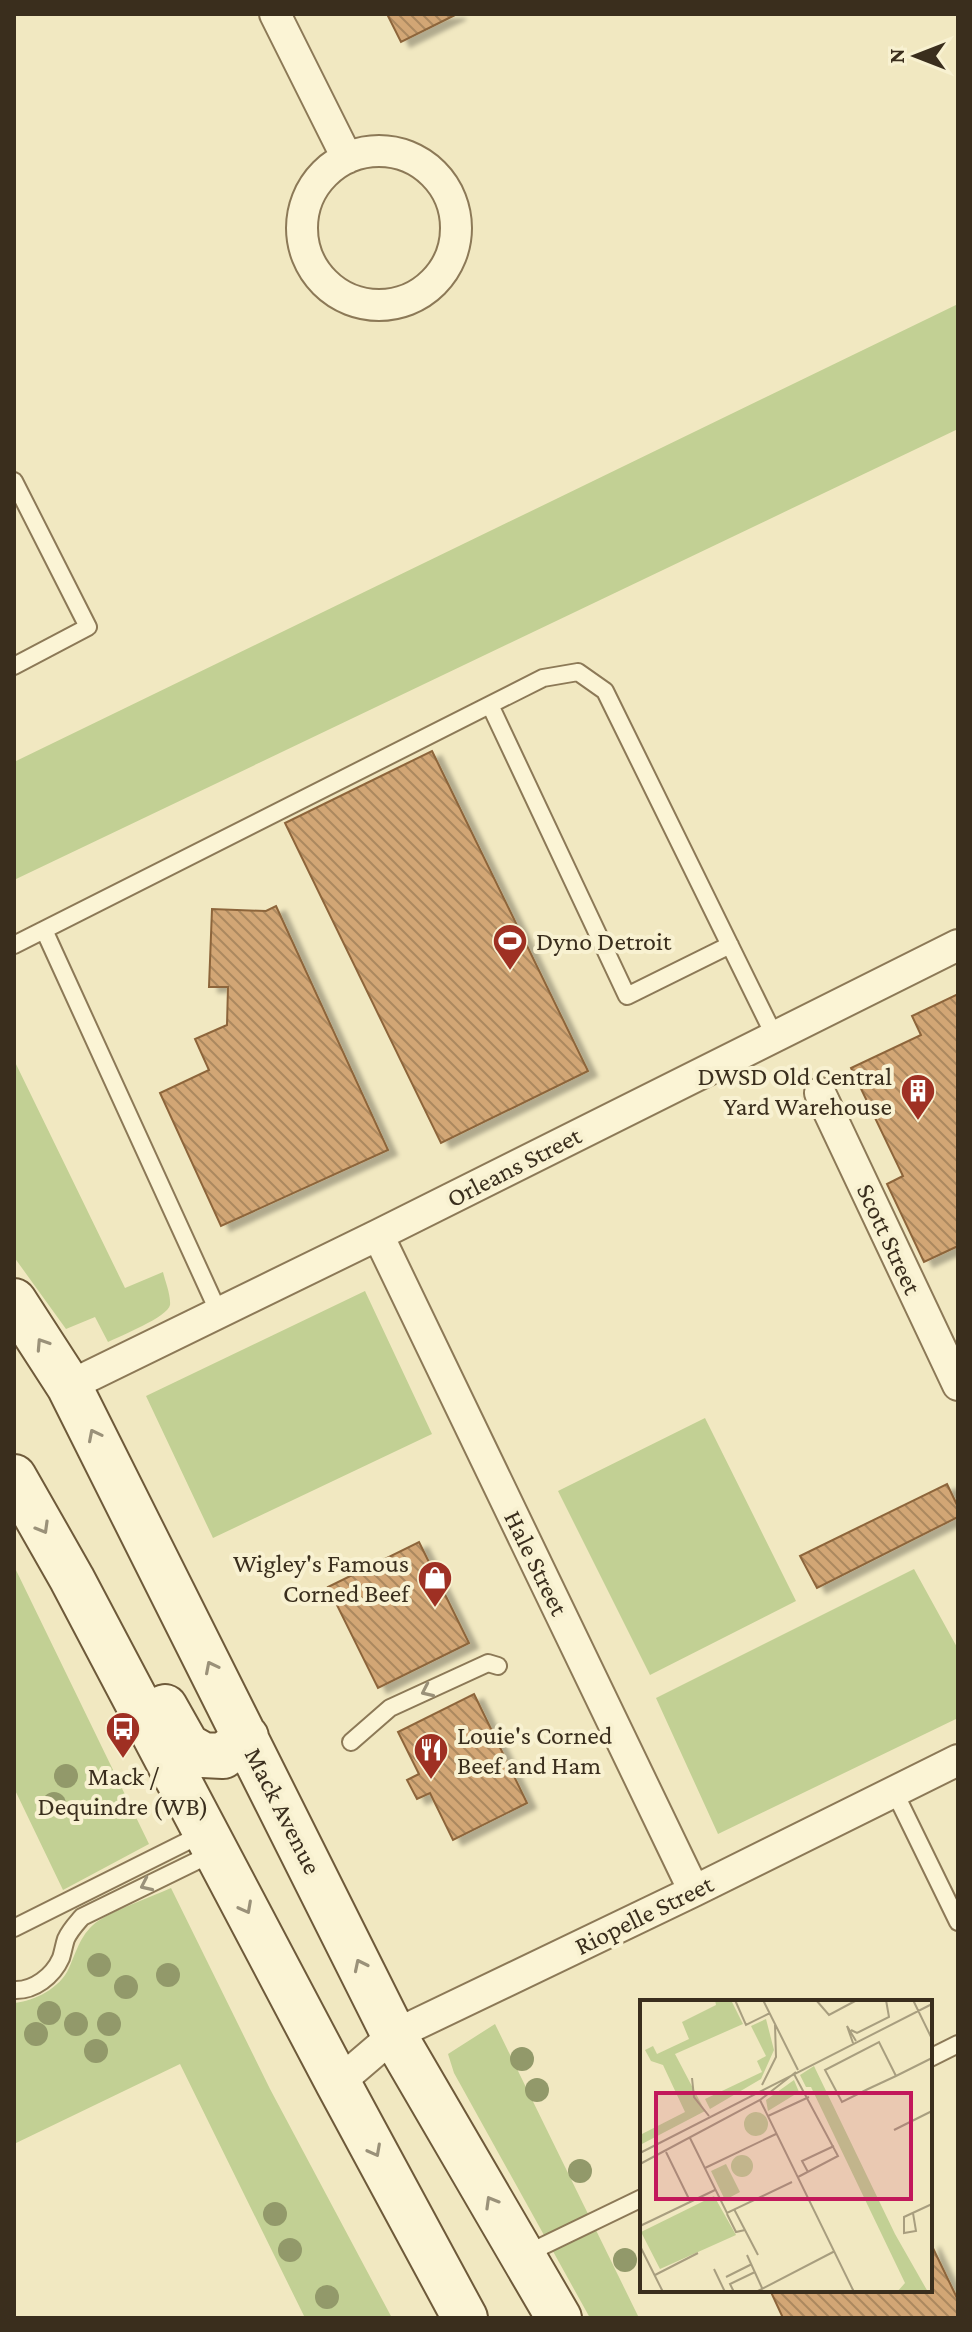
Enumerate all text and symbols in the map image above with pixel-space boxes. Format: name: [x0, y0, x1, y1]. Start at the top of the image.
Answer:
north arrow: [876, 16, 956, 96]
text: N: [884, 49, 909, 64]
sports icon: Dyno Detroit: [491, 922, 529, 972]
place label: Dyno Detroit: [536, 927, 672, 956]
place label: DWSD Old Central Yard Warehouse: [697, 1062, 892, 1121]
building icon: DWSD Old Central Yard Warehouse: [899, 1072, 937, 1122]
street label: Orleans Street: [442, 1121, 586, 1213]
street label: Scott Street: [851, 1179, 927, 1299]
one-way arrow: [36, 1338, 51, 1352]
one-way arrow: [88, 1429, 104, 1443]
street label: Hale Street: [498, 1506, 574, 1621]
one-way arrow: [33, 1519, 49, 1534]
place label: Wigley's Famous Corned Beef: [233, 1549, 410, 1608]
shop icon: Wigley's Famous Corned Beef: [416, 1559, 454, 1609]
one-way arrow: [205, 1661, 220, 1676]
one-way arrow: [421, 1681, 435, 1697]
bus stop icon: Mack / Dequindre (WB): [104, 1710, 142, 1760]
place label: Louie's Corned Beef and Ham: [457, 1721, 613, 1780]
restaurant icon: Louie's Corned Beef and Ham: [412, 1731, 450, 1781]
street label: Mack Avenue: [239, 1743, 327, 1879]
place label: Mack / Dequindre (WB): [37, 1762, 209, 1821]
street label: Riopelle Street: [570, 1869, 718, 1961]
one-way arrow: [140, 1875, 154, 1891]
one-way arrow: [237, 1900, 252, 1915]
one-way arrow: [354, 1959, 369, 1974]
inset map: [640, 2000, 932, 2292]
one-way arrow: [365, 2143, 381, 2157]
one-way arrow: [485, 2196, 501, 2211]

